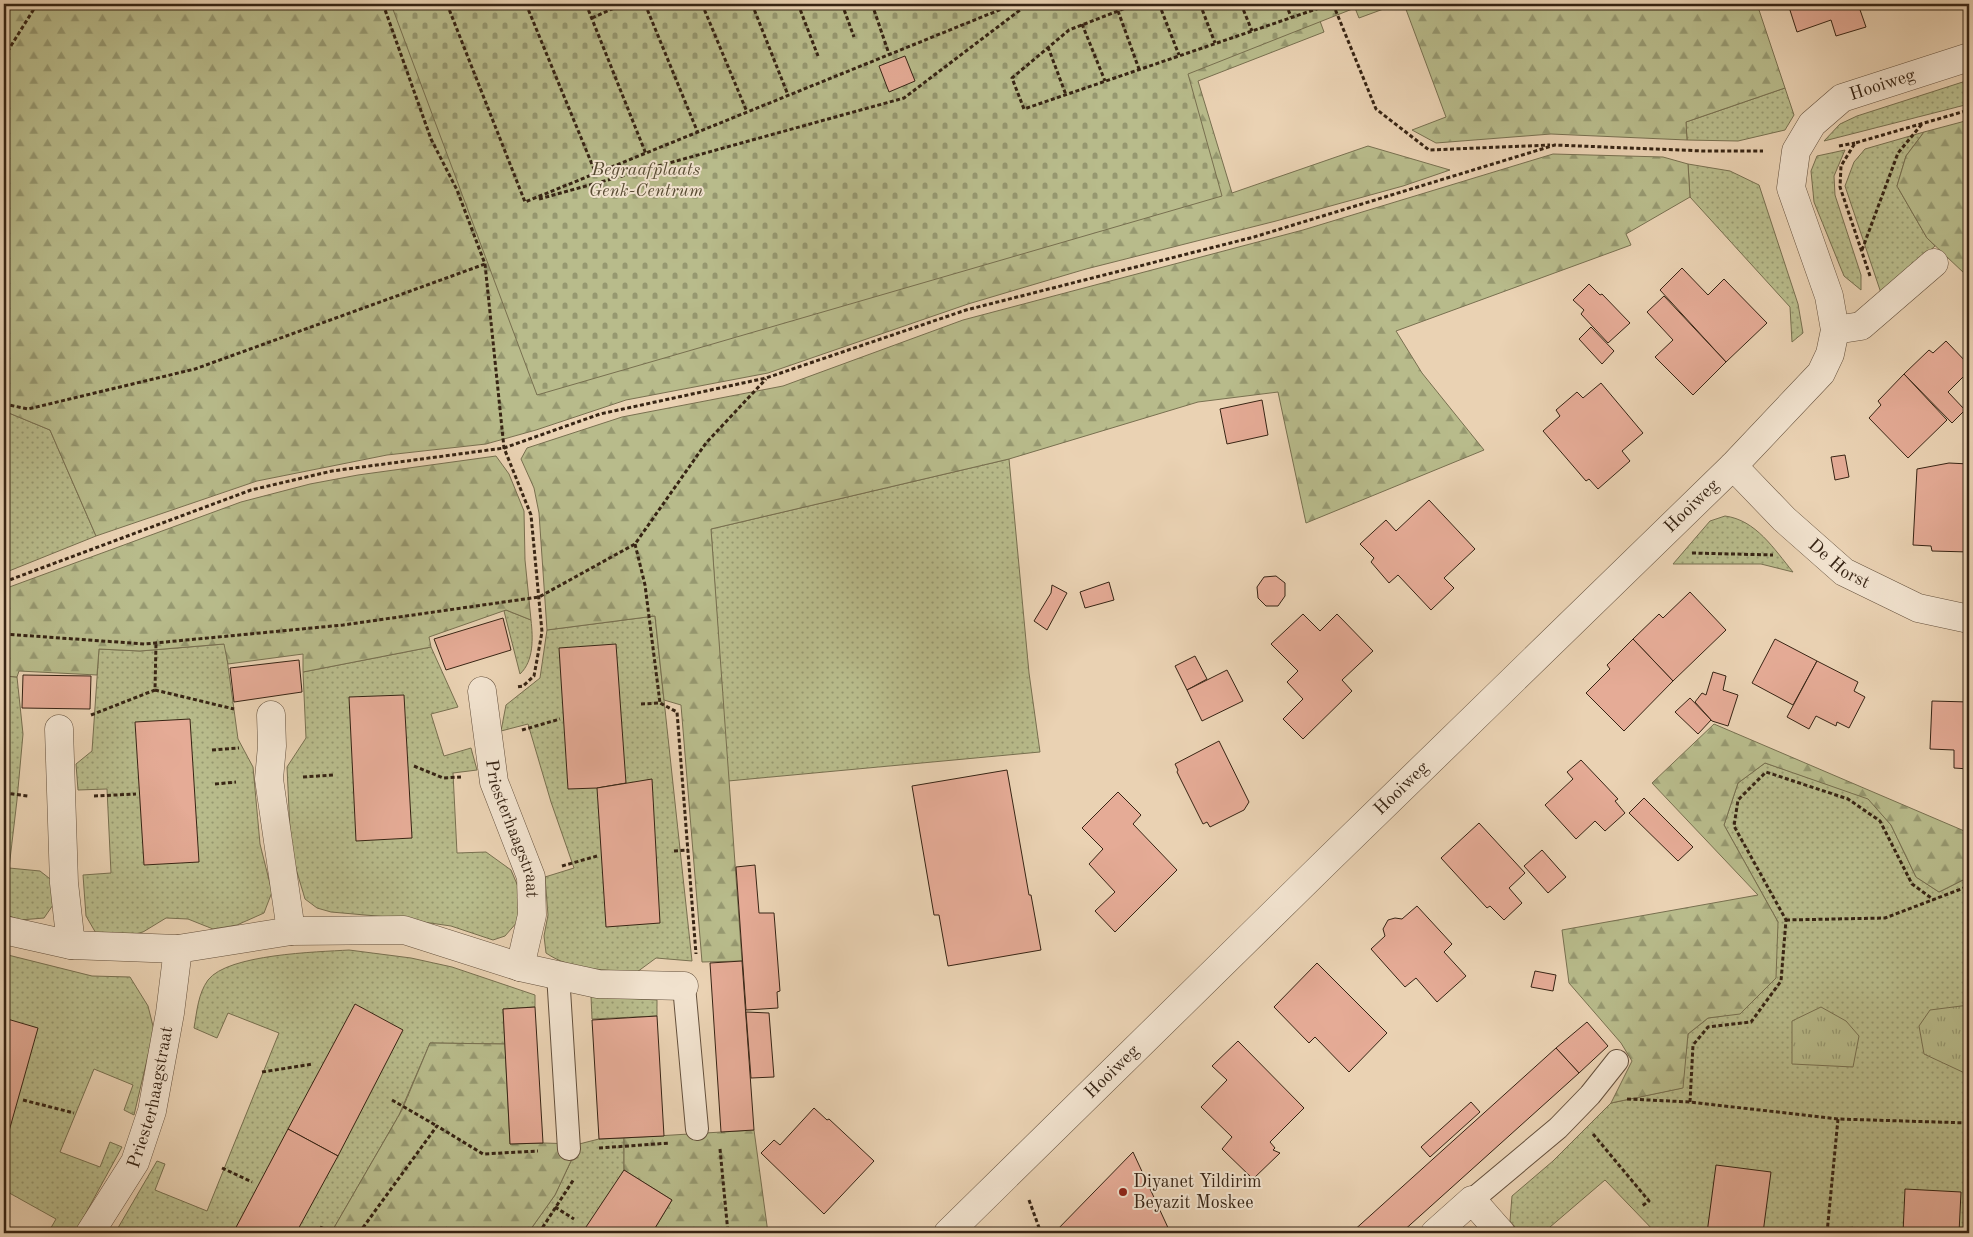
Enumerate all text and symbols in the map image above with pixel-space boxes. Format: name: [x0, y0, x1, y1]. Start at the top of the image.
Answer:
street label: Hooiweg: [1847, 66, 1918, 104]
park label: Begraafplaats Genk-Centrum: [589, 161, 704, 200]
street label: Hooiweg: [1661, 476, 1723, 536]
street label: De Horst: [1805, 536, 1873, 592]
street label: Priesterhaagstraat: [482, 758, 541, 898]
street label: Hooiweg: [1371, 758, 1432, 819]
street label: Priesterhaagstraat: [125, 1025, 176, 1170]
street label: Hooiweg: [1082, 1041, 1143, 1102]
place label: Diyanet Yildirim Beyazit Moskee: [1133, 1173, 1262, 1212]
marker: Diyanet Yildirim Beyazit Moskee: [1117, 1186, 1129, 1198]

